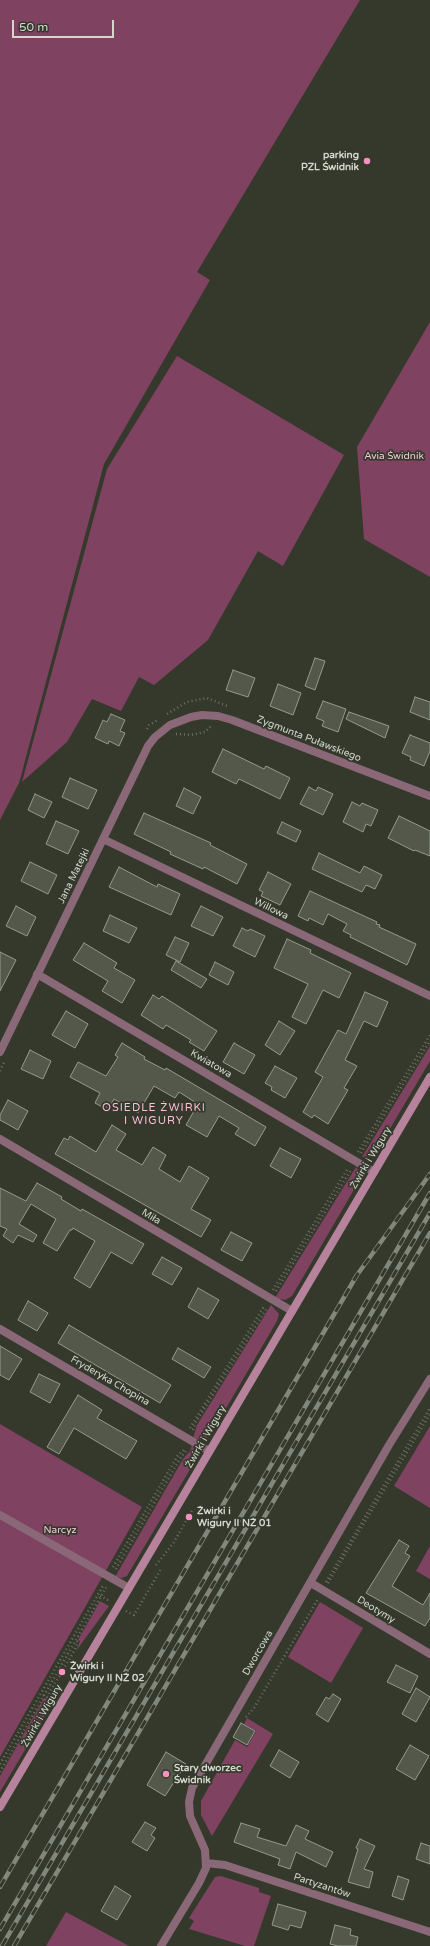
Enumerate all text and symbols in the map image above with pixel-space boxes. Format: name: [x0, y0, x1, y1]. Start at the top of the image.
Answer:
scale bar: [14, 12, 116, 38]
text: 50 m: [19, 20, 48, 34]
place label: parking PZL Świdnik: [301, 149, 359, 172]
marker: parking PZL Świdnik: [362, 156, 372, 166]
park label: Avia Świdnik: [364, 450, 424, 462]
street label: Zygmunta Puławskiego: [255, 714, 363, 764]
street label: Jana Matejki: [56, 847, 92, 905]
street label: Willowa: [252, 896, 290, 922]
street label: Kwiatowa: [188, 1047, 234, 1081]
district label: OSIEDLE ŻWIRKI I WIGURY: [102, 1101, 206, 1127]
street label: Żwirki i Wigury: [348, 1125, 394, 1191]
street label: Miła: [139, 1207, 163, 1227]
street label: Fryderyka Chopina: [68, 1353, 152, 1409]
street label: Żwirki i Wigury: [183, 1404, 229, 1470]
place label: Żwirki i Wigury II NŻ 01: [197, 1505, 272, 1528]
marker: Żwirki i Wigury II NŻ 01: [184, 1512, 194, 1522]
park label: Narcyz: [43, 1524, 77, 1536]
street label: Deotymy: [355, 1594, 397, 1626]
street label: Dworcowa: [240, 1628, 276, 1678]
place label: Żwirki i Wigury II NŻ 02: [70, 1660, 145, 1684]
marker: Żwirki i Wigury II NŻ 02: [57, 1667, 67, 1677]
street label: Żwirki i Wigury: [19, 1683, 65, 1749]
place label: Stary dworzec Świdnik: [174, 1762, 241, 1786]
marker: Stary dworzec Świdnik: [161, 1769, 171, 1779]
street label: Partyzantów: [292, 1871, 352, 1901]

